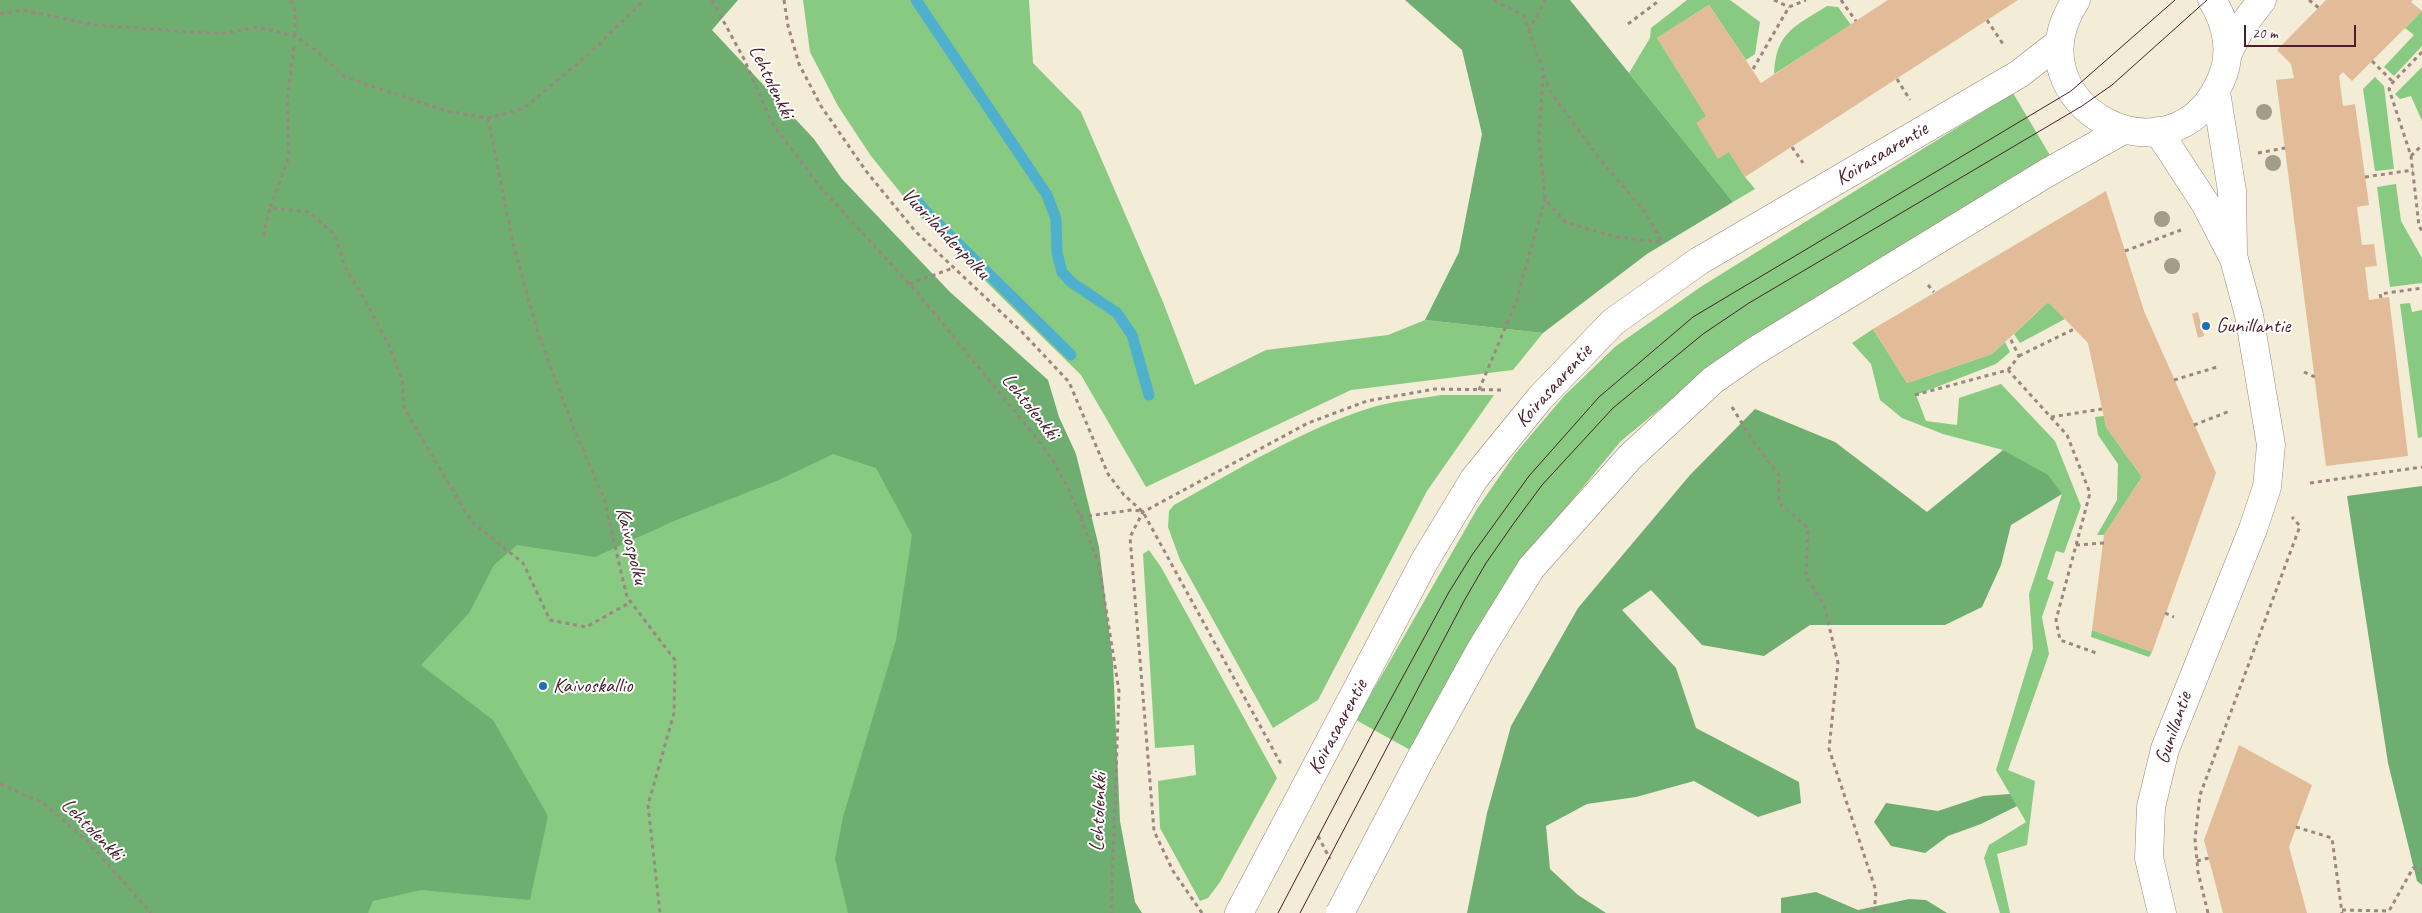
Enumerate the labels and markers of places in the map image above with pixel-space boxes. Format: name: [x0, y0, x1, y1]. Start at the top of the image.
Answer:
place label: Gunillantie: [2216, 313, 2290, 339]
marker: Gunillantie: [2200, 320, 2212, 332]
place label: Kaivoskallio: [553, 673, 633, 699]
marker: Kaivoskallio: [537, 680, 549, 692]

